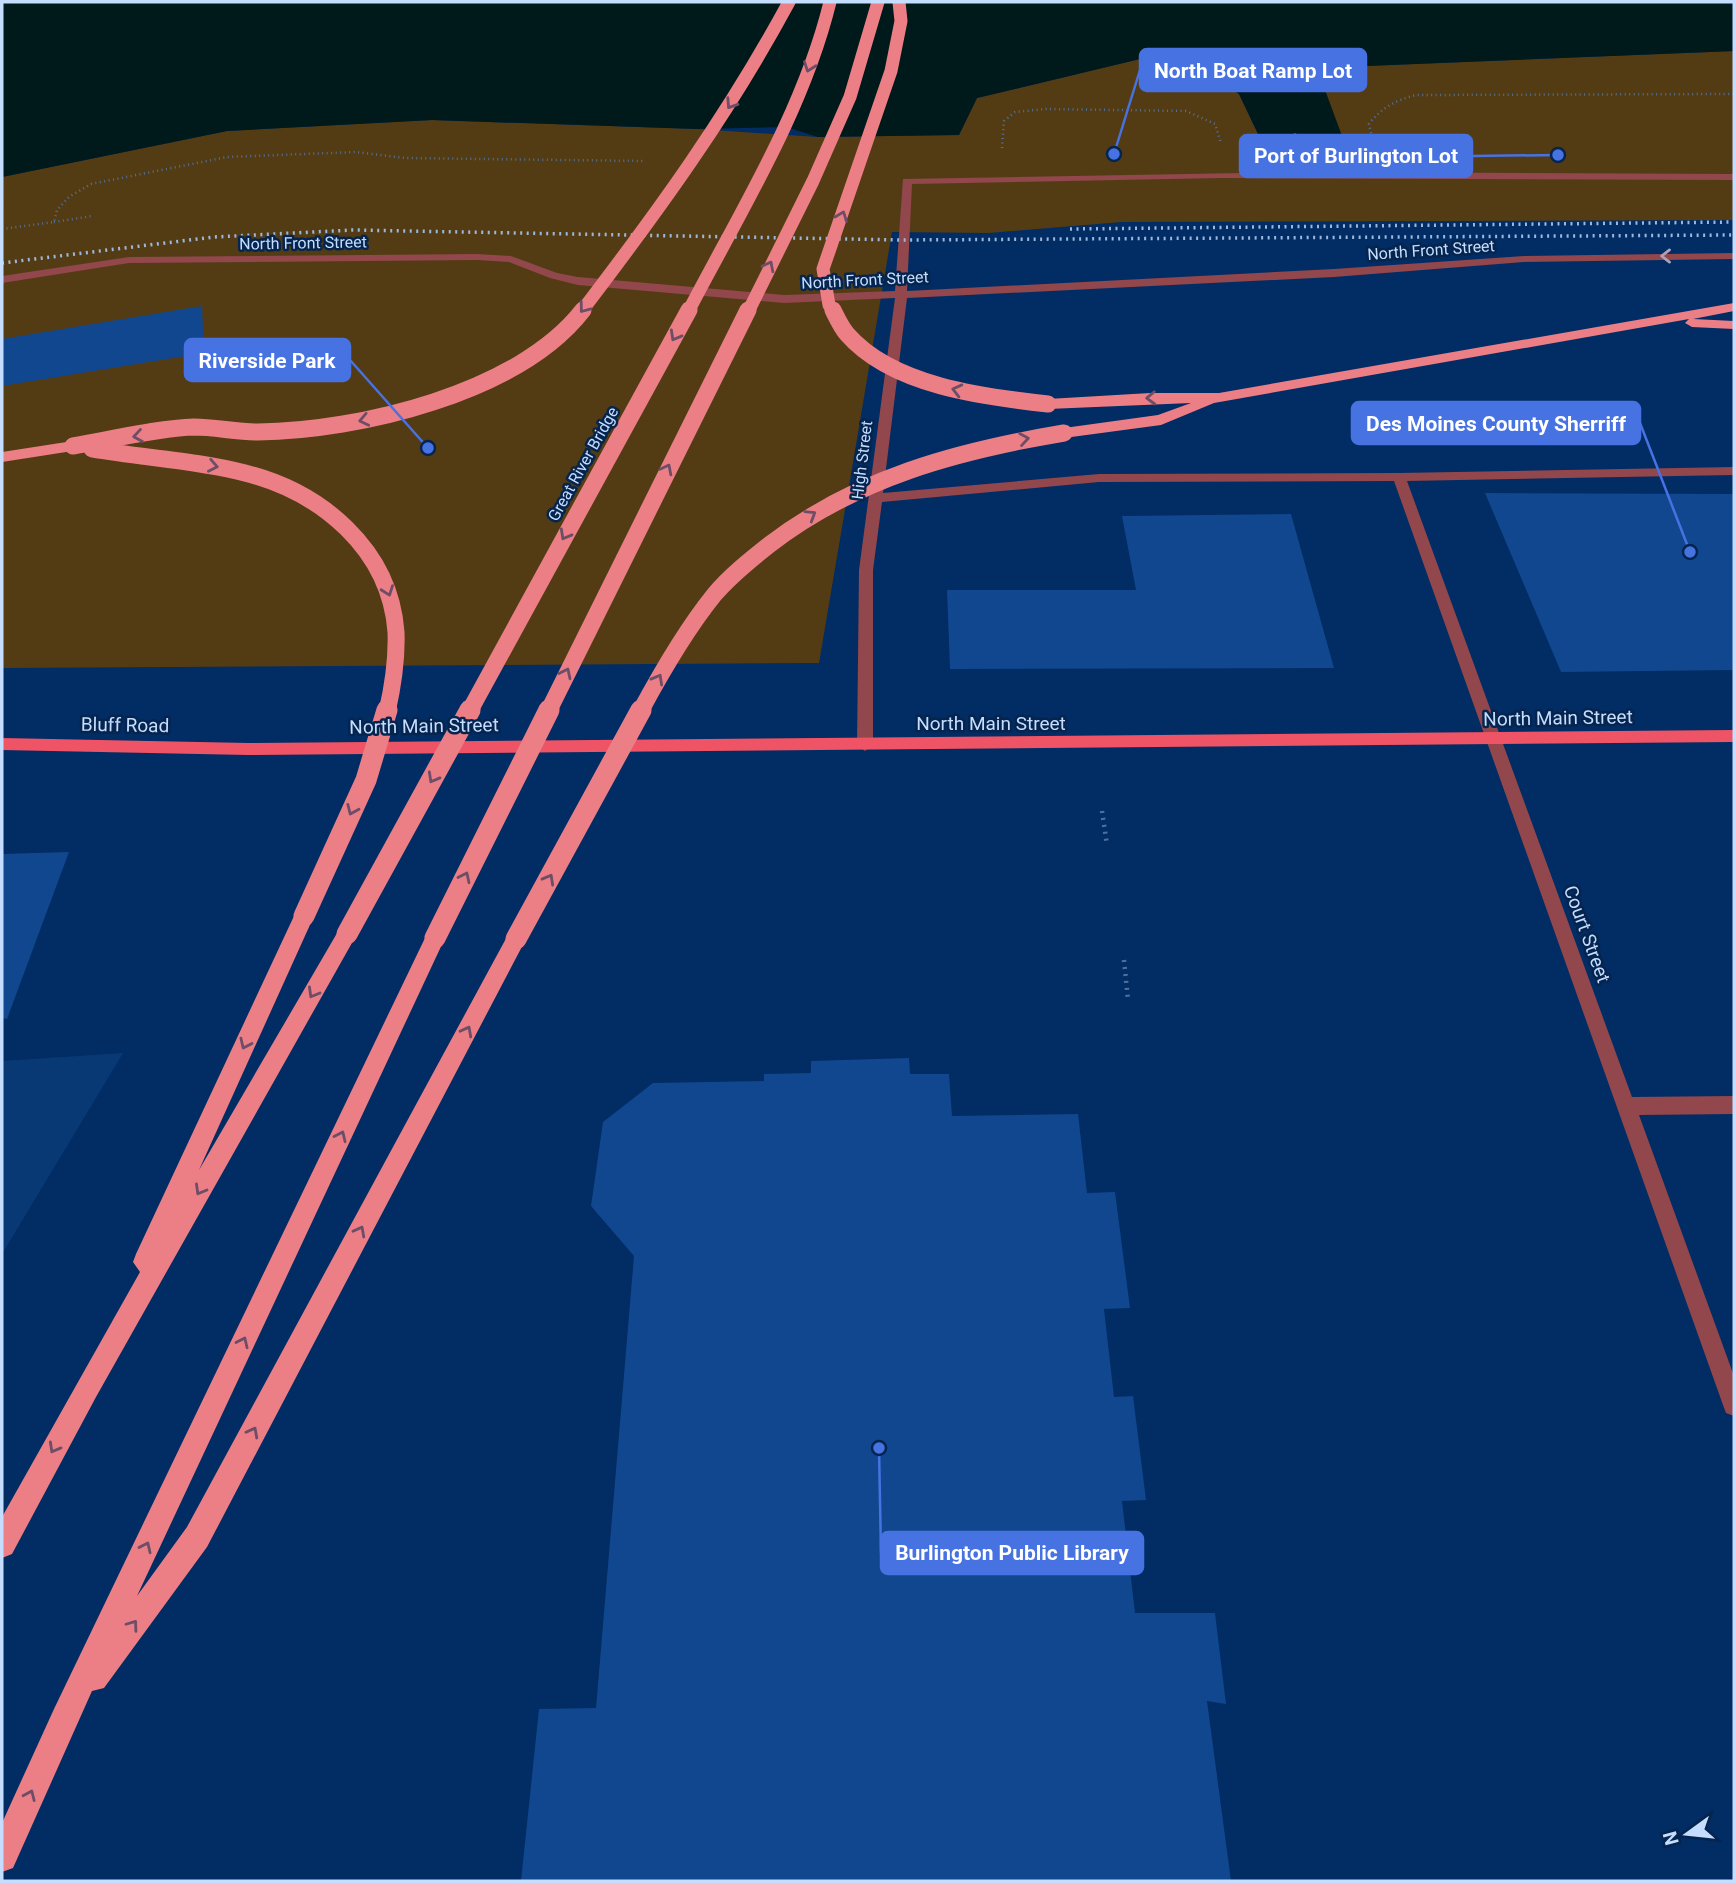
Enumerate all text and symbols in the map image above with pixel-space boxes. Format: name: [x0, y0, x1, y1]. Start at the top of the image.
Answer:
callout: North Boat Ramp Lot: [1140, 49, 1366, 91]
text: North Boat Ramp Lot: [1154, 59, 1352, 83]
one-way arrow: [803, 60, 817, 72]
one-way arrow: [726, 96, 739, 109]
callout: Port of Burlington Lot: [1240, 135, 1472, 177]
text: Port of Burlington Lot: [1254, 144, 1458, 168]
one-way arrow: [833, 211, 847, 223]
street label: North Front Street: [239, 232, 367, 254]
street label: North Front Street: [1367, 236, 1495, 264]
one-way arrow: [1660, 248, 1671, 264]
one-way arrow: [761, 261, 775, 273]
street label: North Front Street: [801, 267, 929, 293]
one-way arrow: [580, 300, 592, 313]
one-way arrow: [670, 328, 683, 341]
callout: Riverside Park: [185, 339, 350, 381]
text: Riverside Park: [199, 349, 336, 373]
one-way arrow: [951, 384, 963, 398]
one-way arrow: [1145, 391, 1156, 406]
callout: Des Moines County Sherriff: [1352, 402, 1640, 444]
street label: Great River Bridge: [544, 404, 622, 524]
one-way arrow: [358, 412, 370, 427]
text: Des Moines County Sherriff: [1366, 412, 1626, 436]
street label: High Street: [848, 419, 876, 501]
one-way arrow: [132, 428, 144, 443]
one-way arrow: [1018, 432, 1030, 447]
one-way arrow: [207, 458, 219, 473]
one-way arrow: [659, 464, 673, 476]
one-way arrow: [804, 511, 817, 524]
one-way arrow: [560, 528, 574, 541]
one-way arrow: [380, 585, 394, 597]
one-way arrow: [558, 668, 572, 680]
one-way arrow: [650, 674, 663, 687]
street label: North Main Street: [1483, 705, 1633, 731]
street label: North Main Street: [916, 712, 1066, 735]
street label: Bluff Road: [81, 713, 169, 737]
street label: North Main Street: [349, 713, 499, 739]
one-way arrow: [428, 771, 441, 783]
one-way arrow: [346, 803, 360, 816]
one-way arrow: [457, 872, 471, 884]
one-way arrow: [541, 873, 554, 886]
street label: Court Street: [1559, 882, 1615, 986]
one-way arrow: [308, 986, 321, 998]
one-way arrow: [459, 1025, 472, 1038]
one-way arrow: [239, 1037, 253, 1050]
one-way arrow: [333, 1131, 347, 1143]
one-way arrow: [195, 1183, 208, 1196]
one-way arrow: [352, 1226, 365, 1239]
one-way arrow: [235, 1337, 249, 1349]
one-way arrow: [245, 1427, 258, 1439]
one-way arrow: [49, 1441, 62, 1453]
callout: Burlington Public Library: [881, 1532, 1143, 1574]
text: Burlington Public Library: [895, 1541, 1129, 1565]
one-way arrow: [138, 1542, 152, 1554]
one-way arrow: [125, 1620, 137, 1633]
one-way arrow: [22, 1790, 36, 1802]
north arrow: [1652, 1799, 1722, 1869]
text: N: [1658, 1829, 1684, 1848]

